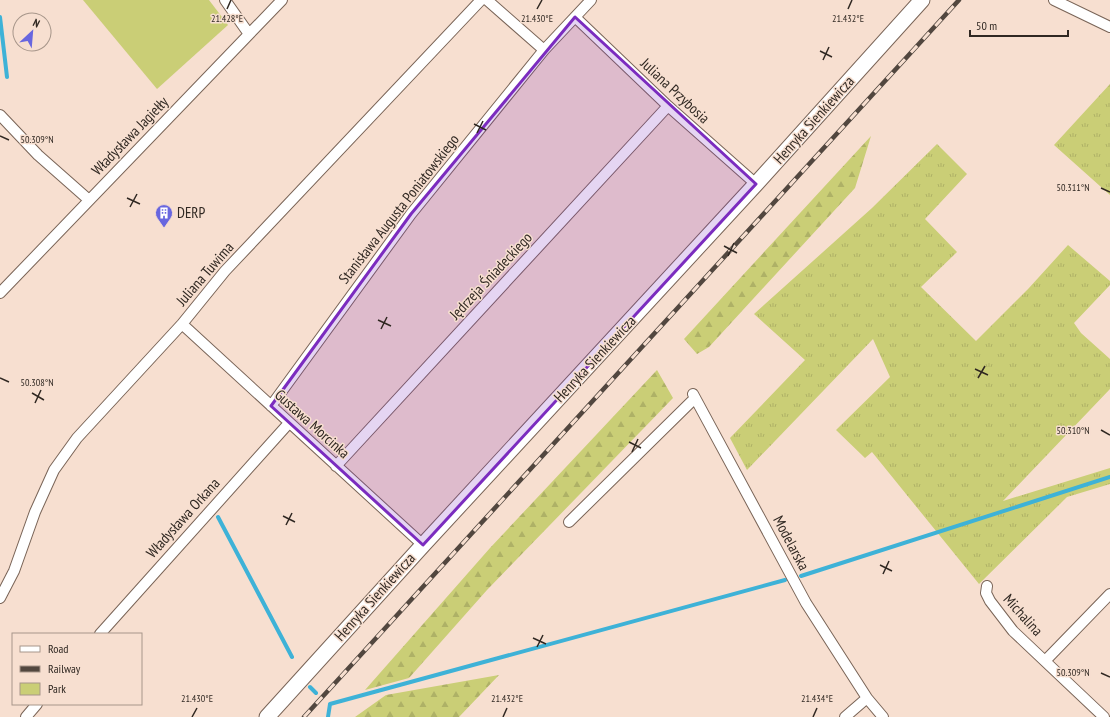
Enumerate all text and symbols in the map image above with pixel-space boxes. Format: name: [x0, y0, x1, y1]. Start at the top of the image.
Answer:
north arrow: [12, 12, 52, 52]
text: 21.428°E: [211, 12, 243, 25]
text: 21.430°E: [521, 12, 553, 25]
text: 21.432°E: [832, 12, 864, 25]
scale bar: [970, 12, 1068, 38]
text: N: [31, 15, 42, 31]
text: 50 m: [976, 18, 997, 33]
street label: Juliana Przybosia: [636, 53, 714, 127]
street label: Henryka Sienkiewicza: [769, 72, 858, 168]
street label: Władysława Jagiełły: [87, 92, 172, 179]
street label: Stanisława Augusta Poniatowskiego: [334, 130, 463, 287]
text: 50.309°N: [20, 133, 54, 146]
text: 50.311°N: [1056, 181, 1090, 194]
building icon: DERP: [154, 203, 174, 228]
place label: DERP: [177, 203, 206, 222]
street label: Jędrzeja Śniadeckiego: [445, 228, 536, 324]
street label: Juliana Tuwima: [171, 238, 237, 310]
street label: Henryka Sienkiewicza: [550, 311, 640, 406]
text: 50.308°N: [20, 376, 54, 389]
street label: Gustawa Morcinka: [271, 385, 354, 462]
text: 50.310°N: [1056, 424, 1090, 437]
street label: Władysława Orkana: [142, 474, 224, 562]
street label: Modelarska: [769, 512, 814, 573]
street label: Henryka Sienkiewicza: [330, 549, 419, 645]
street label: Michalina: [1000, 590, 1047, 640]
legend: [12, 633, 142, 705]
text: Road: [48, 641, 68, 656]
text: Railway: [48, 661, 81, 676]
text: 50.309°N: [1056, 666, 1090, 679]
text: Park: [48, 681, 66, 696]
text: 21.430°E: [181, 692, 213, 705]
text: 21.432°E: [491, 692, 523, 705]
text: 21.434°E: [801, 692, 833, 705]

